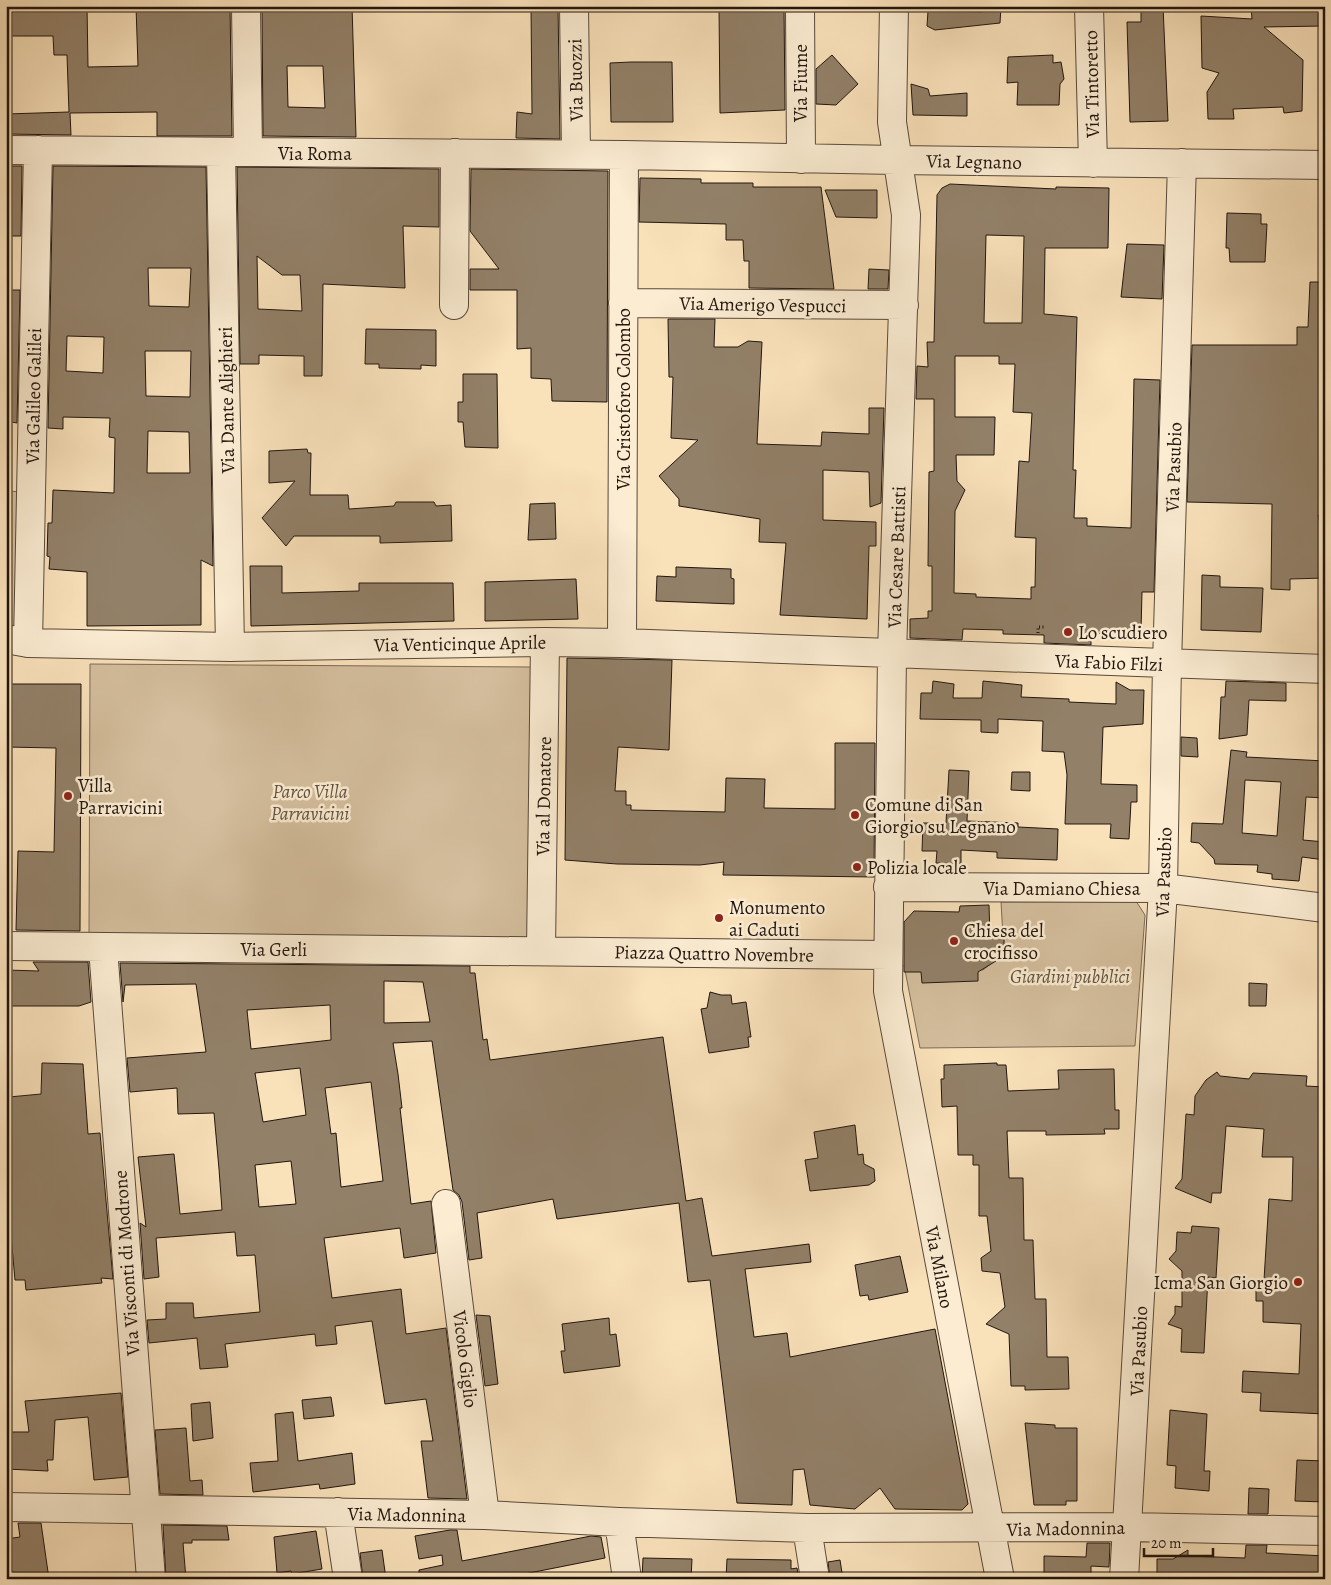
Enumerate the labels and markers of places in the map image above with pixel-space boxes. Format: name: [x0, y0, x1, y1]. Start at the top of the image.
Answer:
place label: Lo scudiero: [1078, 620, 1167, 646]
marker: Lo scudiero: [1062, 626, 1074, 638]
place label: Villa Parravicini: [77, 773, 163, 821]
marker: Villa Parravicini: [62, 790, 74, 802]
place label: Comune di San Giorgio su Legnano: [865, 792, 1016, 840]
marker: Comune di San Giorgio su Legnano: [849, 809, 861, 821]
place label: Polizia locale: [867, 855, 967, 881]
marker: Polizia locale: [851, 861, 863, 873]
place label: Monumento ai Caduti: [729, 895, 825, 943]
marker: Monumento ai Caduti: [713, 912, 725, 924]
place label: Chiesa del crocifisso: [964, 918, 1044, 966]
marker: Chiesa del crocifisso: [948, 935, 960, 947]
place label: Icma San Giorgio: [1154, 1270, 1288, 1296]
marker: Icma San Giorgio: [1292, 1276, 1304, 1288]

